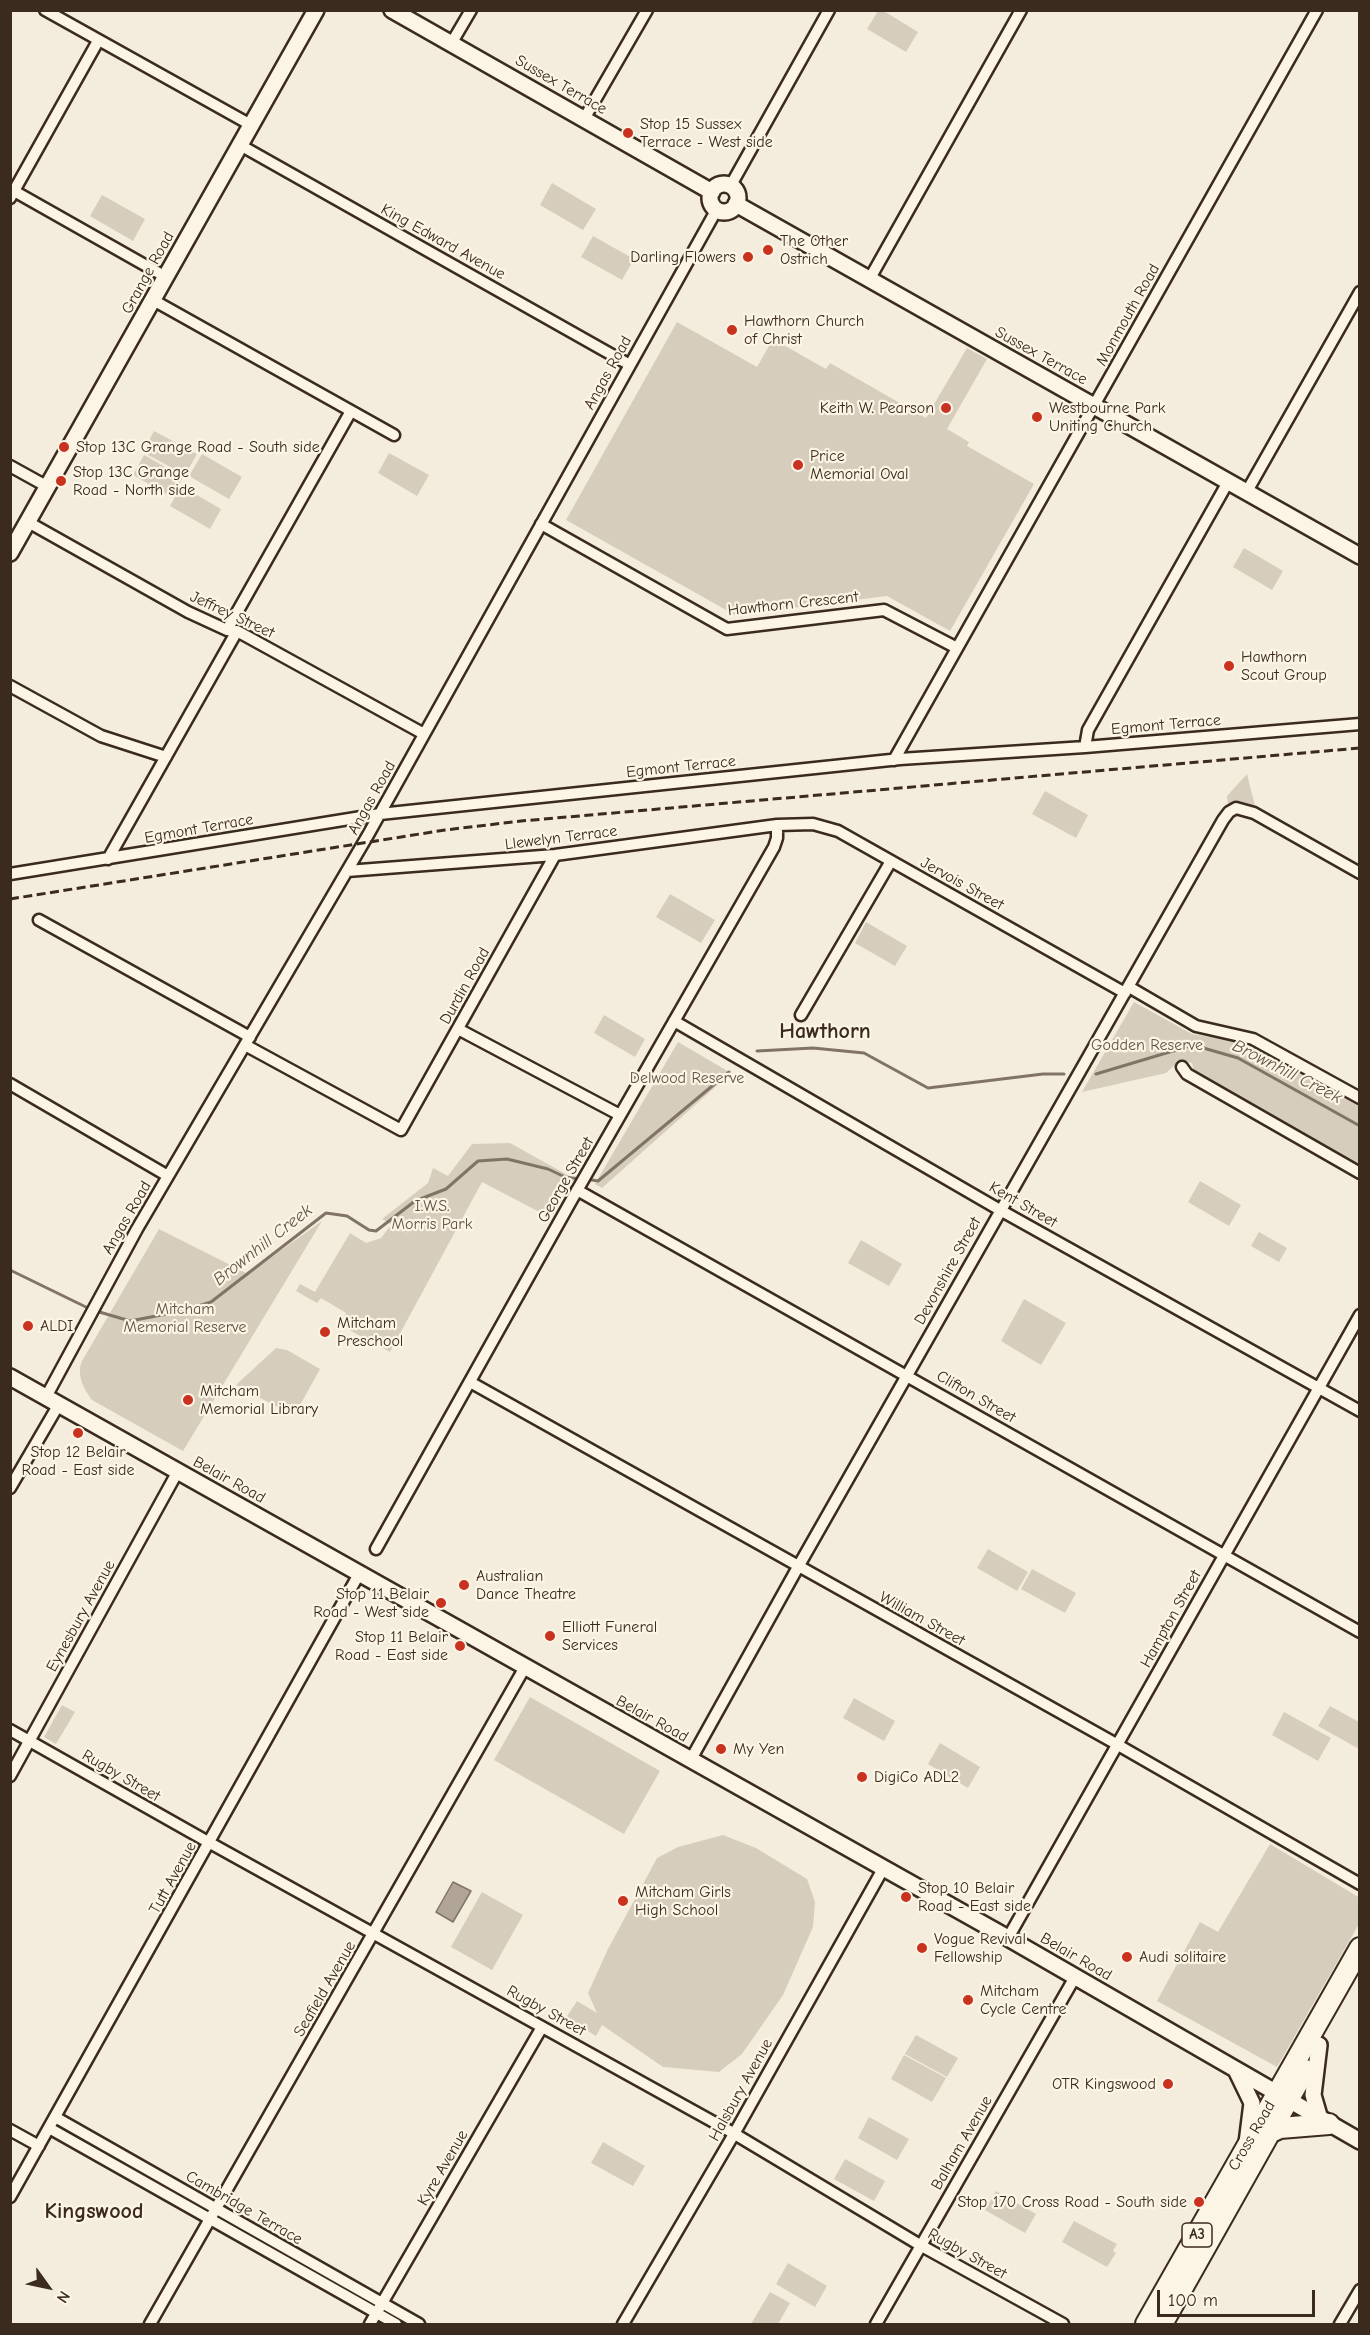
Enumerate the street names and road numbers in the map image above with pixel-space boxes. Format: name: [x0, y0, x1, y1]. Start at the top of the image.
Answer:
street label: Sussex Terrace: [512, 51, 610, 119]
street label: King Edward Avenue: [377, 200, 509, 284]
street label: Grange Road: [118, 229, 178, 317]
street label: Monmouth Road: [1092, 261, 1164, 369]
street label: Sussex Terrace: [991, 323, 1091, 389]
street label: Angas Road: [580, 333, 636, 413]
street label: Jeffrey Street: [187, 587, 277, 643]
street label: Hawthorn Crescent: [727, 588, 859, 620]
street label: Egmont Terrace: [1110, 711, 1222, 739]
street label: Egmont Terrace: [625, 752, 737, 782]
street label: Angas Road: [344, 758, 400, 838]
street label: Egmont Terrace: [143, 810, 255, 848]
street label: Llewelyn Terrace: [504, 822, 618, 854]
street label: Jervois Street: [917, 853, 1007, 915]
street label: Durdin Road: [436, 944, 494, 1028]
street label: George Street: [534, 1134, 598, 1226]
street label: Angas Road: [98, 1178, 156, 1258]
street label: Kent Street: [985, 1178, 1061, 1232]
street label: Devonshire Street: [910, 1214, 986, 1328]
street label: Clifton Street: [933, 1367, 1019, 1427]
street label: Belair Road: [190, 1452, 268, 1508]
street label: Eynesbury Avenue: [42, 1557, 120, 1675]
street label: Hampton Street: [1136, 1567, 1206, 1671]
street label: William Street: [876, 1588, 968, 1650]
street label: Belair Road: [613, 1691, 691, 1747]
street label: Rugby Street: [78, 1746, 164, 1806]
street label: Tutt Avenue: [145, 1838, 201, 1918]
street label: Belair Road: [1037, 1929, 1115, 1985]
street label: Seafield Avenue: [290, 1938, 360, 2040]
street label: Rugby Street: [503, 1981, 589, 2041]
street label: Halsbury Avenue: [705, 2035, 777, 2145]
street label: Balham Avenue: [927, 2092, 997, 2194]
street label: Cross Road: [1224, 2098, 1280, 2174]
street label: Kyre Avenue: [414, 2127, 472, 2209]
street label: Cambridge Terrace: [182, 2167, 306, 2249]
road number: A3: [1182, 2223, 1212, 2247]
street label: Rugby Street: [924, 2224, 1010, 2284]

